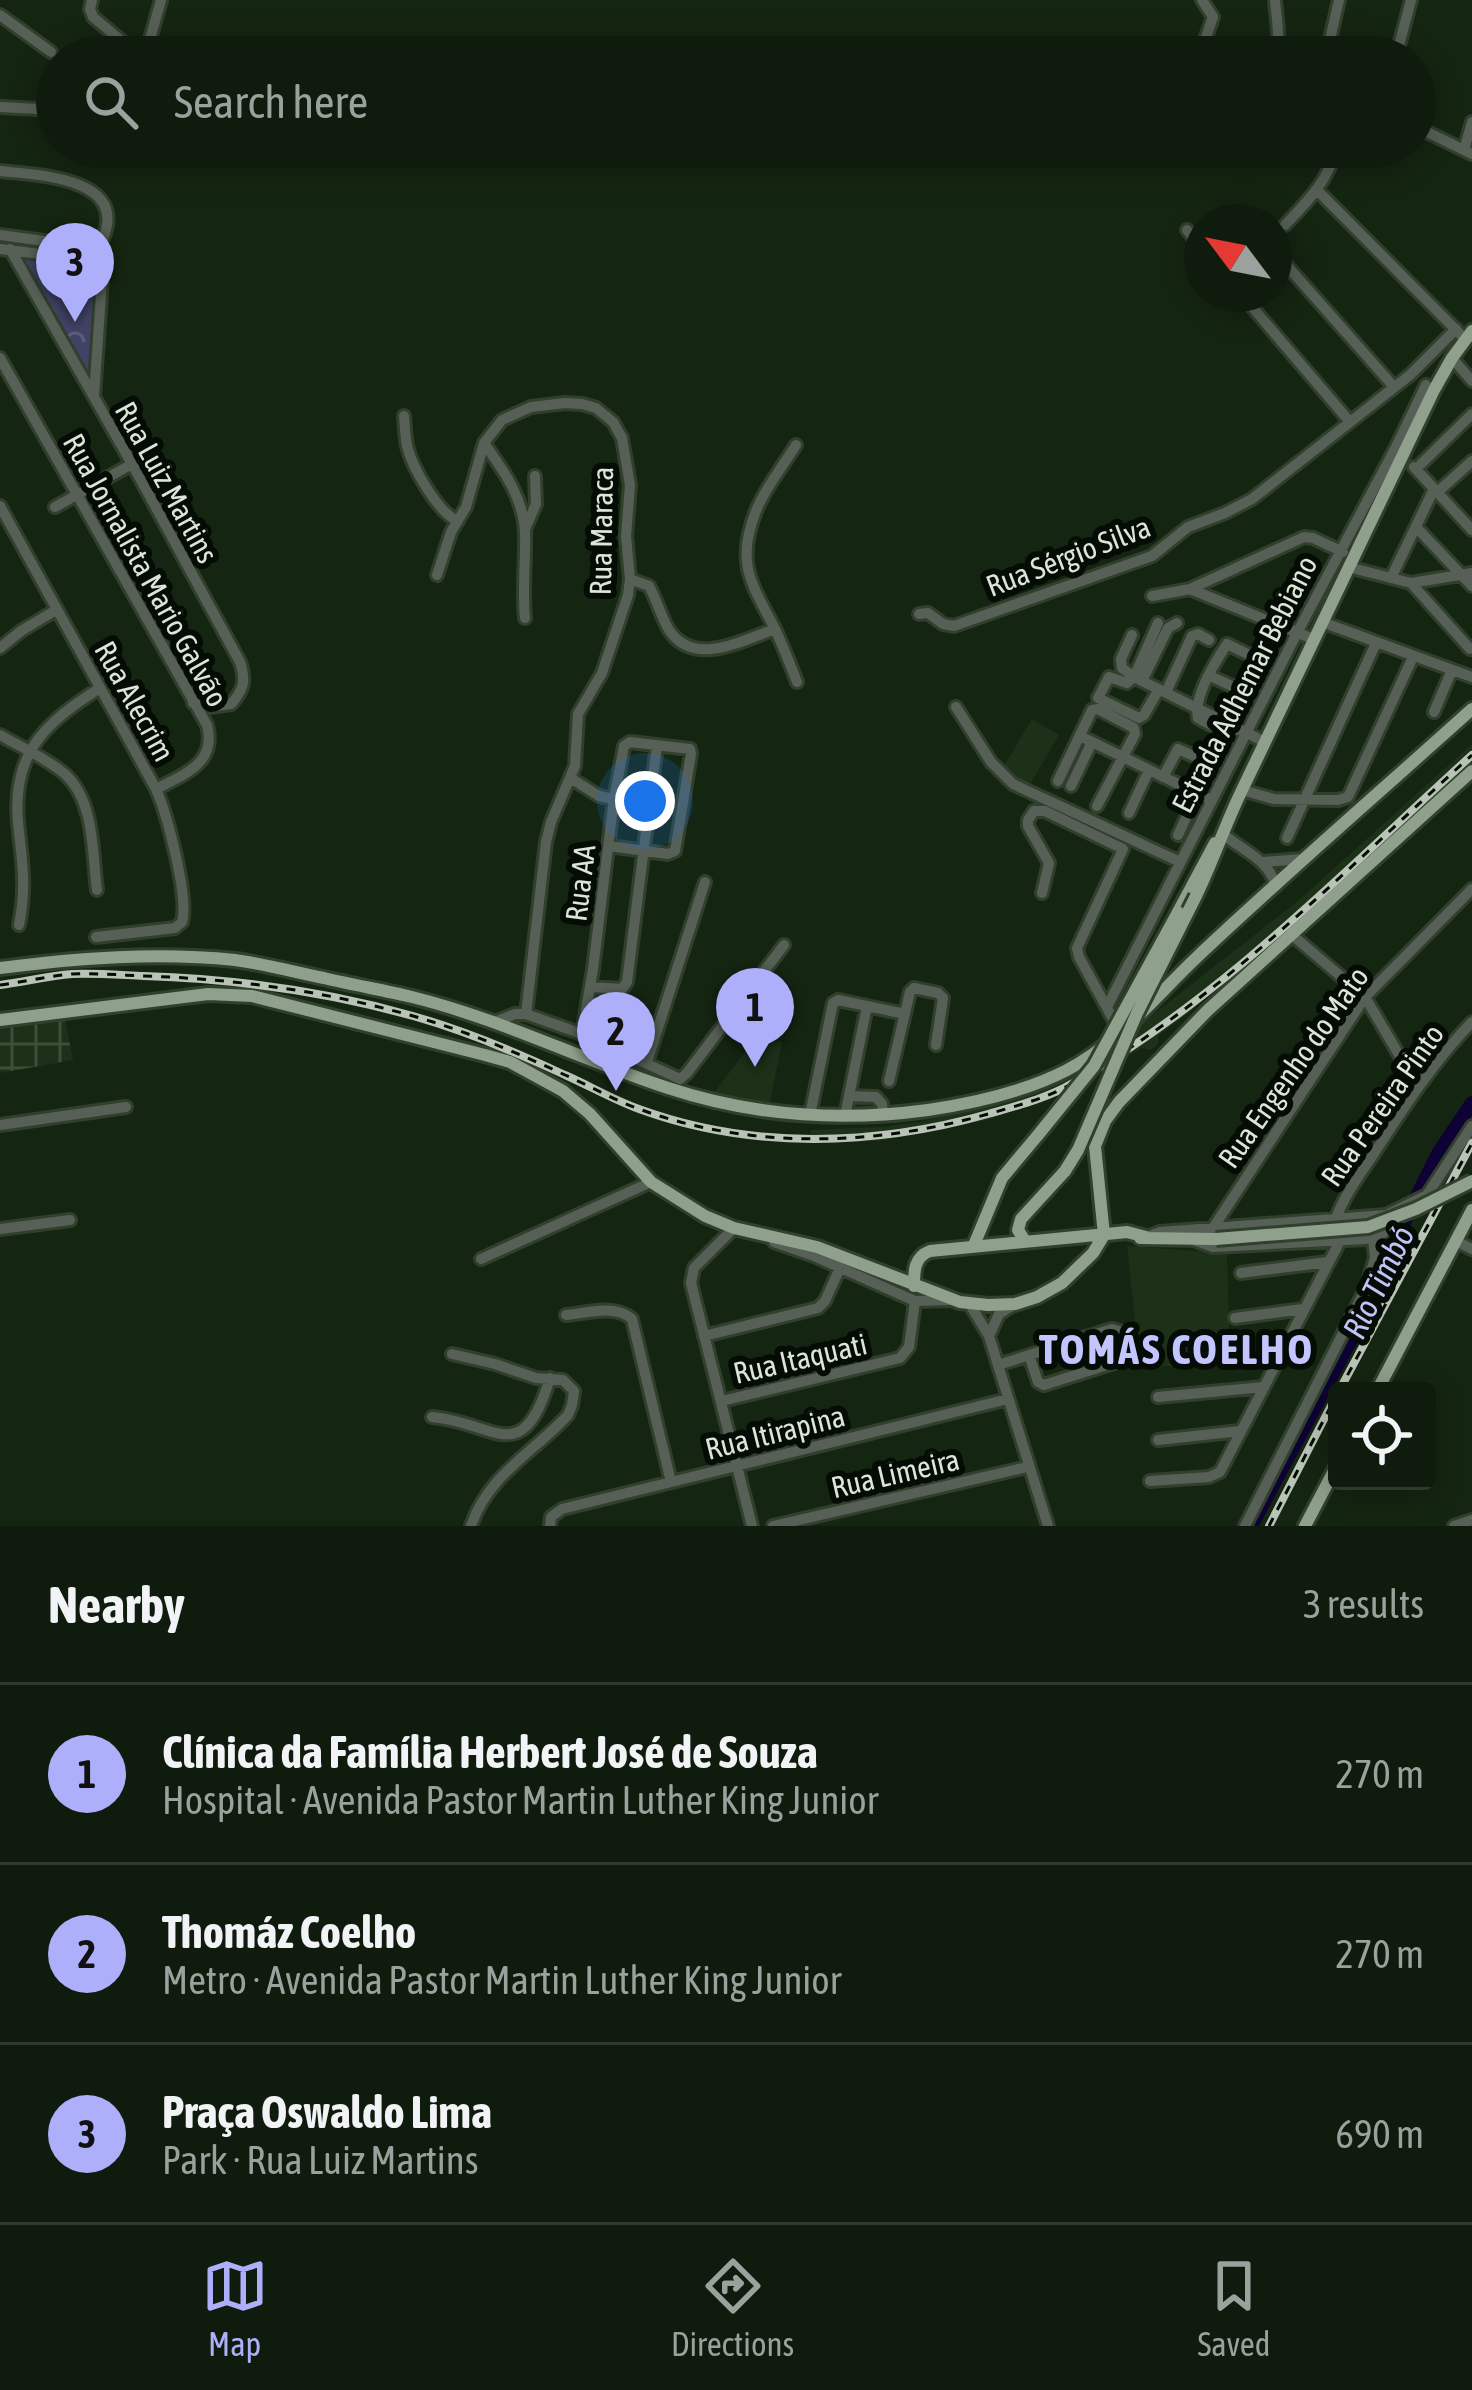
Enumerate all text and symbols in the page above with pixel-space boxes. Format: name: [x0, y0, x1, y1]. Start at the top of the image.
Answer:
search box: [36, 36, 1436, 168]
icon: search: [78, 69, 144, 135]
text: Search here: [174, 76, 368, 128]
north arrow: [1184, 204, 1292, 312]
pin: 3: [36, 223, 114, 322]
street label: Rua Luiz Martins: [109, 396, 225, 568]
street label: Rua Jornalista Mario Galvão: [57, 428, 235, 712]
street label: Rua Maraca: [583, 466, 619, 596]
street label: Rua Sérgio Silva: [981, 509, 1155, 603]
street label: Estrada Adhemar Bebiano: [1164, 550, 1324, 818]
street label: Rua Alecrim: [88, 635, 182, 767]
your location: [615, 771, 675, 831]
street label: Rua AA: [558, 842, 602, 923]
street label: Rua Engenho do Mato: [1211, 960, 1375, 1174]
pin: 1: [716, 968, 794, 1067]
pin: 2: [577, 992, 655, 1091]
street label: Rua Pereira Pinto: [1314, 1018, 1450, 1192]
water label: Rio Timbó: [1335, 1220, 1421, 1344]
district label: TOMÁS COELHO: [1039, 1325, 1315, 1373]
street label: Rua Itaquati: [730, 1326, 870, 1390]
map controls: [1328, 1382, 1436, 1490]
button: locate: [1328, 1382, 1436, 1490]
street label: Rua Itirapina: [702, 1398, 848, 1466]
street label: Rua Limeira: [828, 1442, 962, 1504]
text: Nearby: [48, 1575, 185, 1634]
text: 3 results: [1303, 1582, 1424, 1626]
text: Clínica da Família Herbert José de Souza: [162, 1726, 818, 1778]
text: 1: [78, 1752, 96, 1796]
text: 270 m: [1336, 1752, 1424, 1796]
text: Hospital · Avenida Pastor Martin Luther King Junior: [162, 1778, 878, 1822]
text: Thomáz Coelho: [162, 1906, 416, 1958]
text: 2: [78, 1932, 96, 1976]
text: 270 m: [1336, 1932, 1424, 1976]
text: Metro · Avenida Pastor Martin Luther King Junior: [162, 1958, 841, 2002]
text: Praça Oswaldo Lima: [162, 2086, 492, 2138]
text: 3: [78, 2112, 96, 2156]
text: 690 m: [1336, 2112, 1424, 2156]
text: Park · Rua Luiz Martins: [162, 2138, 479, 2182]
tab: Map: [202, 2253, 268, 2363]
tab: Directions: [671, 2253, 794, 2363]
tab: Saved: [1197, 2253, 1270, 2363]

